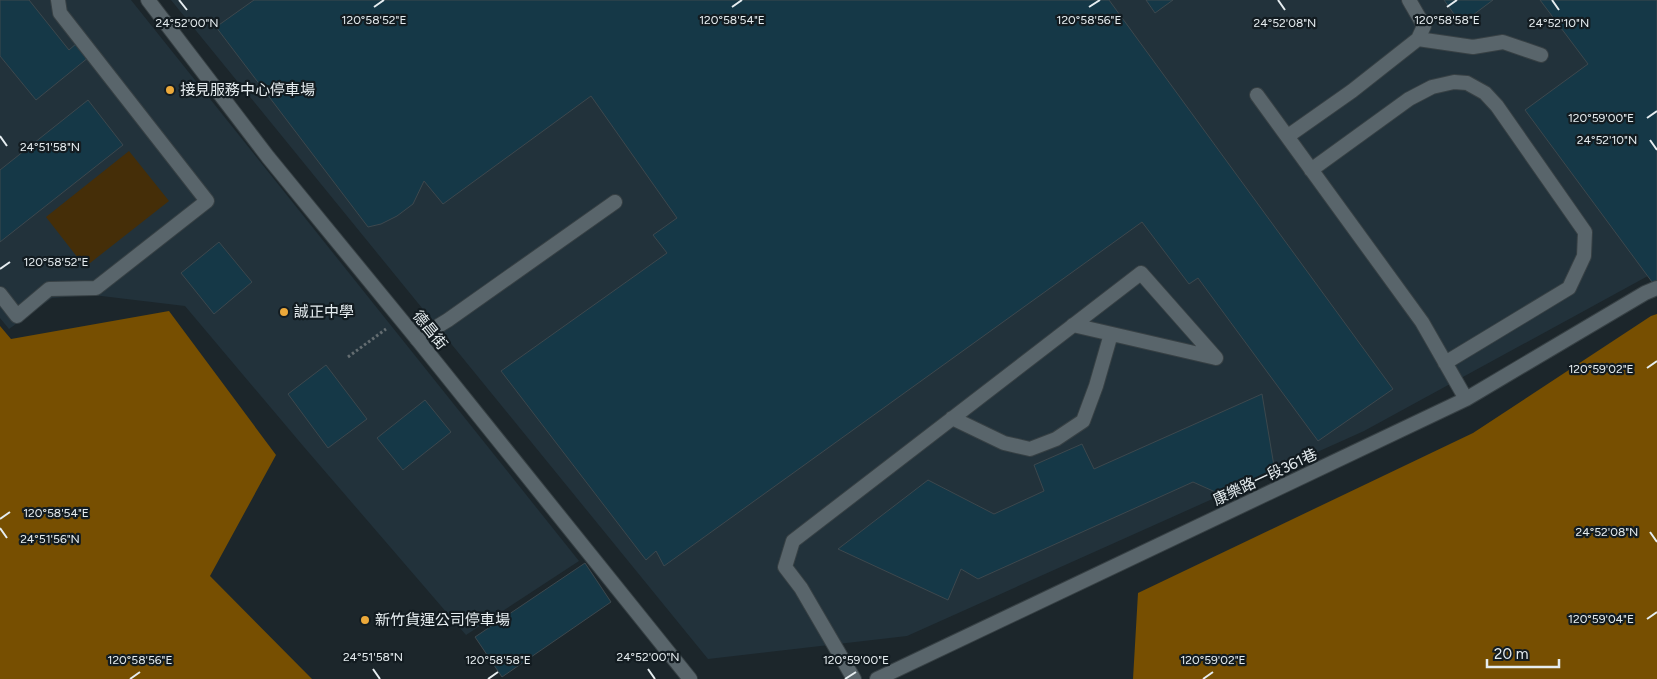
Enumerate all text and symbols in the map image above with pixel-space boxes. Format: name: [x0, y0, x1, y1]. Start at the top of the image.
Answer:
text: 120°58'52"E: [341, 13, 407, 27]
text: 120°58'54"E: [699, 13, 765, 27]
text: 120°58'56"E: [1056, 13, 1122, 27]
text: 120°58'58"E: [1414, 13, 1480, 27]
text: 24°52'00"N: [155, 16, 219, 30]
text: 24°52'08"N: [1254, 16, 1316, 30]
text: 24°52'10"N: [1529, 16, 1589, 30]
place label: 接見服務中心停車場: [180, 81, 315, 99]
marker: 接見服務中心停車場: [164, 84, 176, 96]
text: 120°59'00"E: [1568, 111, 1634, 125]
text: 24°52'10"N: [1577, 133, 1637, 147]
text: 24°51'58"N: [20, 140, 80, 154]
text: 120°58'52"E: [23, 255, 89, 269]
place label: 誠正中學: [294, 303, 354, 321]
marker: 誠正中學: [278, 306, 290, 318]
street label: 德昌街: [409, 307, 451, 353]
text: 120°59'02"E: [1568, 362, 1634, 376]
street label: 康樂路一段361巷: [1210, 445, 1320, 509]
text: 120°58'54"E: [23, 506, 89, 520]
text: 24°52'08"N: [1576, 525, 1638, 539]
text: 24°51'56"N: [20, 532, 80, 546]
place label: 新竹貨運公司停車場: [375, 611, 510, 629]
text: 120°59'04"E: [1568, 612, 1634, 626]
marker: 新竹貨運公司停車場: [359, 614, 371, 626]
scale bar: [1487, 636, 1560, 668]
text: 20 m: [1494, 645, 1528, 663]
text: 24°51'58"N: [343, 650, 403, 664]
text: 24°52'00"N: [616, 650, 680, 664]
text: 120°58'56"E: [107, 653, 173, 667]
text: 120°58'58"E: [465, 653, 531, 667]
text: 120°59'00"E: [823, 653, 889, 667]
text: 120°59'02"E: [1180, 653, 1246, 667]

